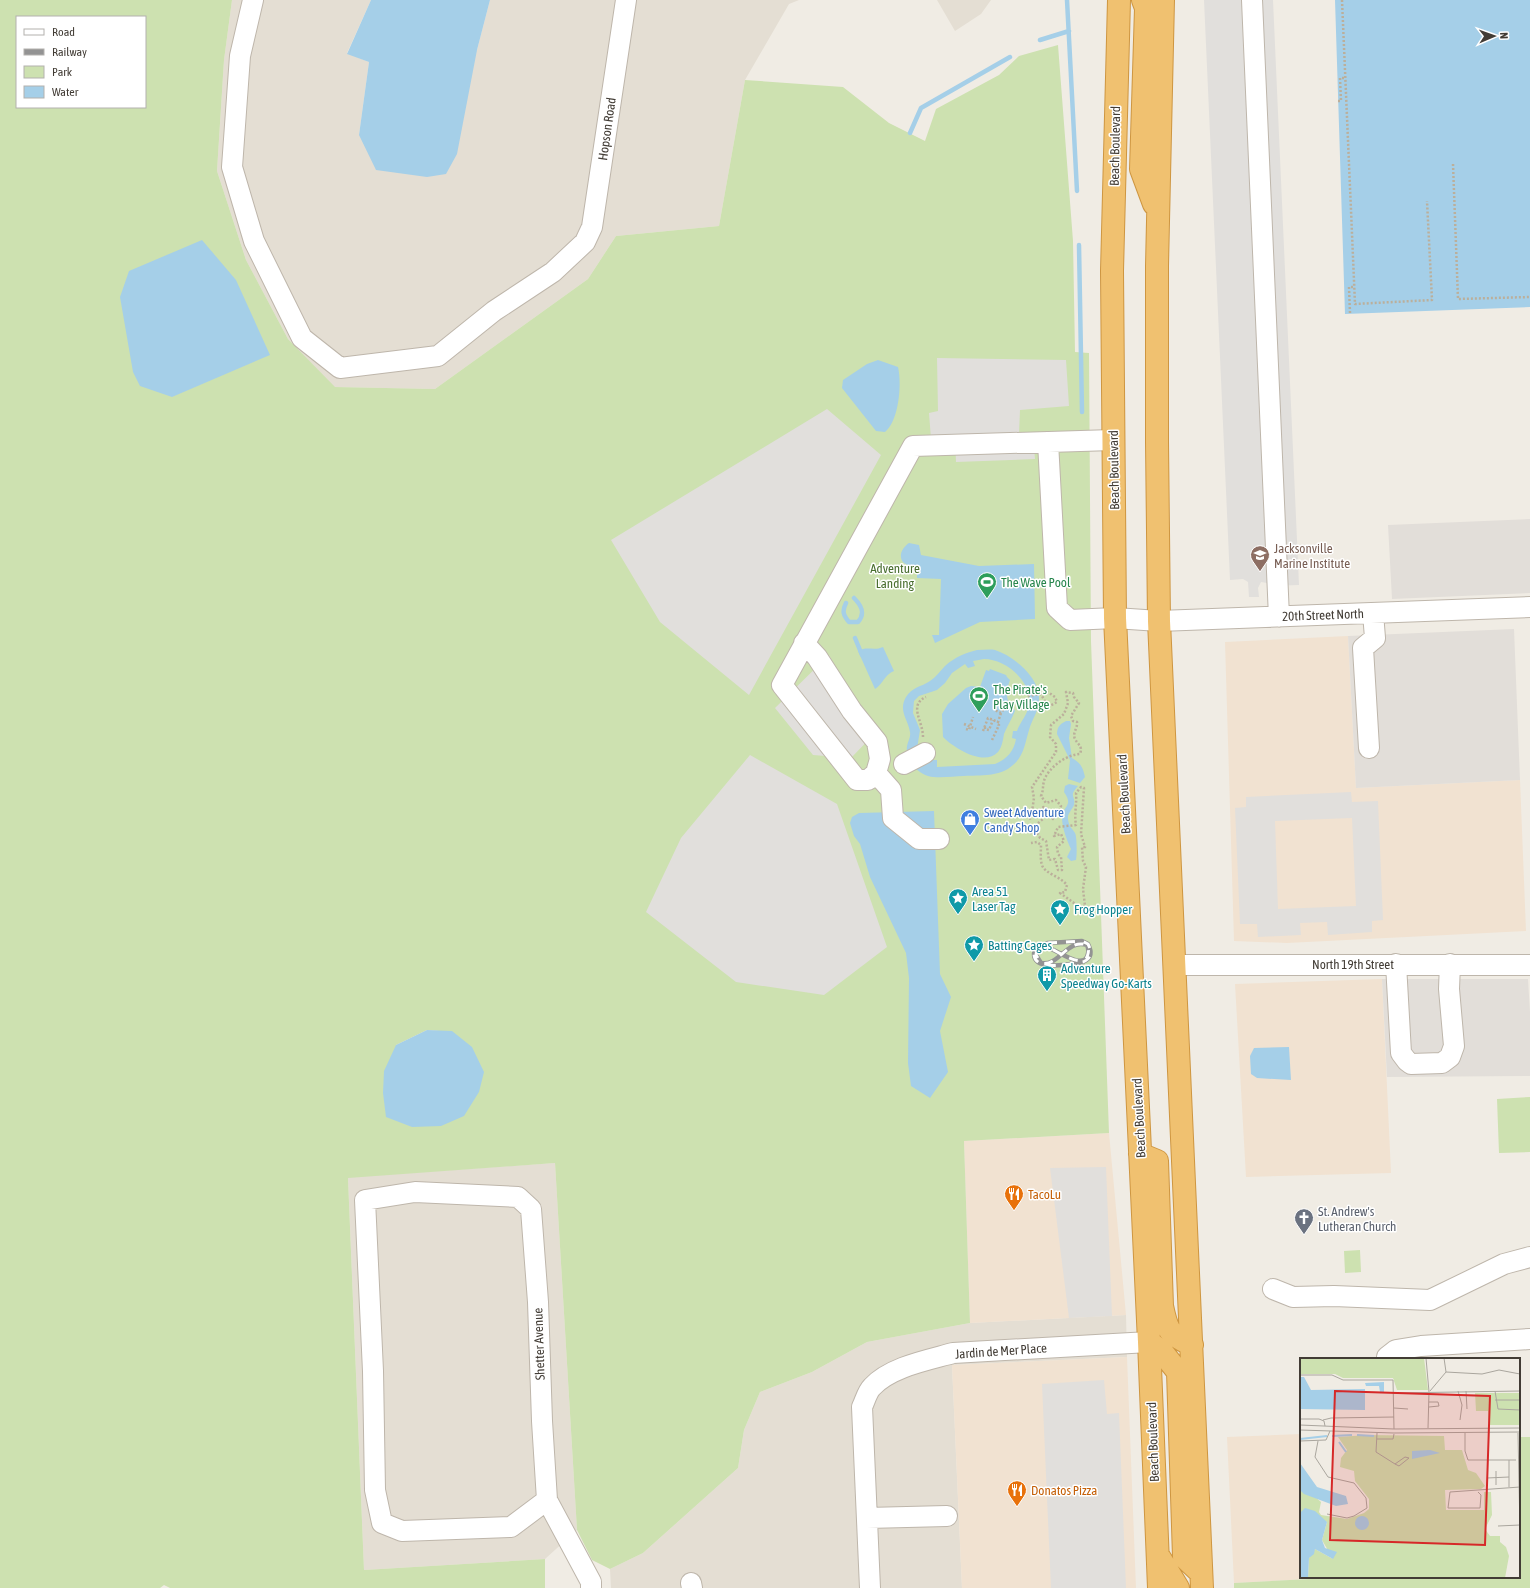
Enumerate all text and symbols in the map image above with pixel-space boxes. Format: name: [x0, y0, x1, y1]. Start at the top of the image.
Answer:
legend: [16, 16, 146, 108]
north arrow: [1474, 16, 1514, 56]
text: Road: [52, 25, 75, 39]
text: N: [1498, 32, 1510, 39]
text: Railway: [52, 45, 87, 59]
text: Park: [52, 65, 73, 79]
text: Water: [52, 85, 79, 99]
street label: Hopson Road: [595, 97, 619, 161]
street label: Beach Boulevard: [1107, 106, 1123, 186]
street label: Beach Boulevard: [1106, 430, 1122, 510]
place label: Jacksonville Marine Institute: [1274, 541, 1350, 571]
school or university icon: Jacksonville Marine Institute: [1249, 544, 1271, 572]
park label: Adventure Landing: [870, 561, 920, 591]
sports icon: The Wave Pool: [976, 571, 998, 599]
place label: The Wave Pool: [1001, 575, 1071, 590]
street label: 20th Street North: [1282, 606, 1364, 624]
place label: The Pirate's Play Village: [993, 682, 1050, 712]
sports icon: The Pirate's Play Village: [968, 685, 990, 713]
street label: Beach Boulevard: [1114, 754, 1134, 834]
place label: Sweet Adventure Candy Shop: [984, 805, 1064, 835]
shop icon: Sweet Adventure Candy Shop: [959, 808, 981, 836]
place label: Area 51 Laser Tag: [972, 884, 1016, 914]
place icon: Area 51 Laser Tag: [947, 887, 969, 915]
place icon: Frog Hopper: [1049, 898, 1071, 926]
place label: Frog Hopper: [1074, 902, 1132, 917]
place icon: Batting Cages: [963, 934, 985, 962]
place label: Batting Cages: [988, 938, 1052, 953]
street label: North 19th Street: [1312, 957, 1394, 972]
place label: Adventure Speedway Go-Karts: [1061, 961, 1152, 991]
building icon: Adventure Speedway Go-Karts: [1036, 964, 1058, 992]
street label: Beach Boulevard: [1129, 1078, 1149, 1158]
restaurant icon: TacoLu: [1003, 1183, 1025, 1211]
place label: TacoLu: [1028, 1187, 1061, 1202]
place label: St. Andrew's Lutheran Church: [1318, 1204, 1396, 1234]
church icon: St. Andrew's Lutheran Church: [1293, 1207, 1315, 1235]
street label: Shetter Avenue: [530, 1307, 548, 1381]
street label: Jardin de Mer Place: [955, 1340, 1047, 1362]
inset map: [1300, 1358, 1520, 1578]
street label: Beach Boulevard: [1144, 1402, 1162, 1482]
restaurant icon: Donatos Pizza: [1006, 1479, 1028, 1507]
place label: Donatos Pizza: [1031, 1483, 1097, 1498]

